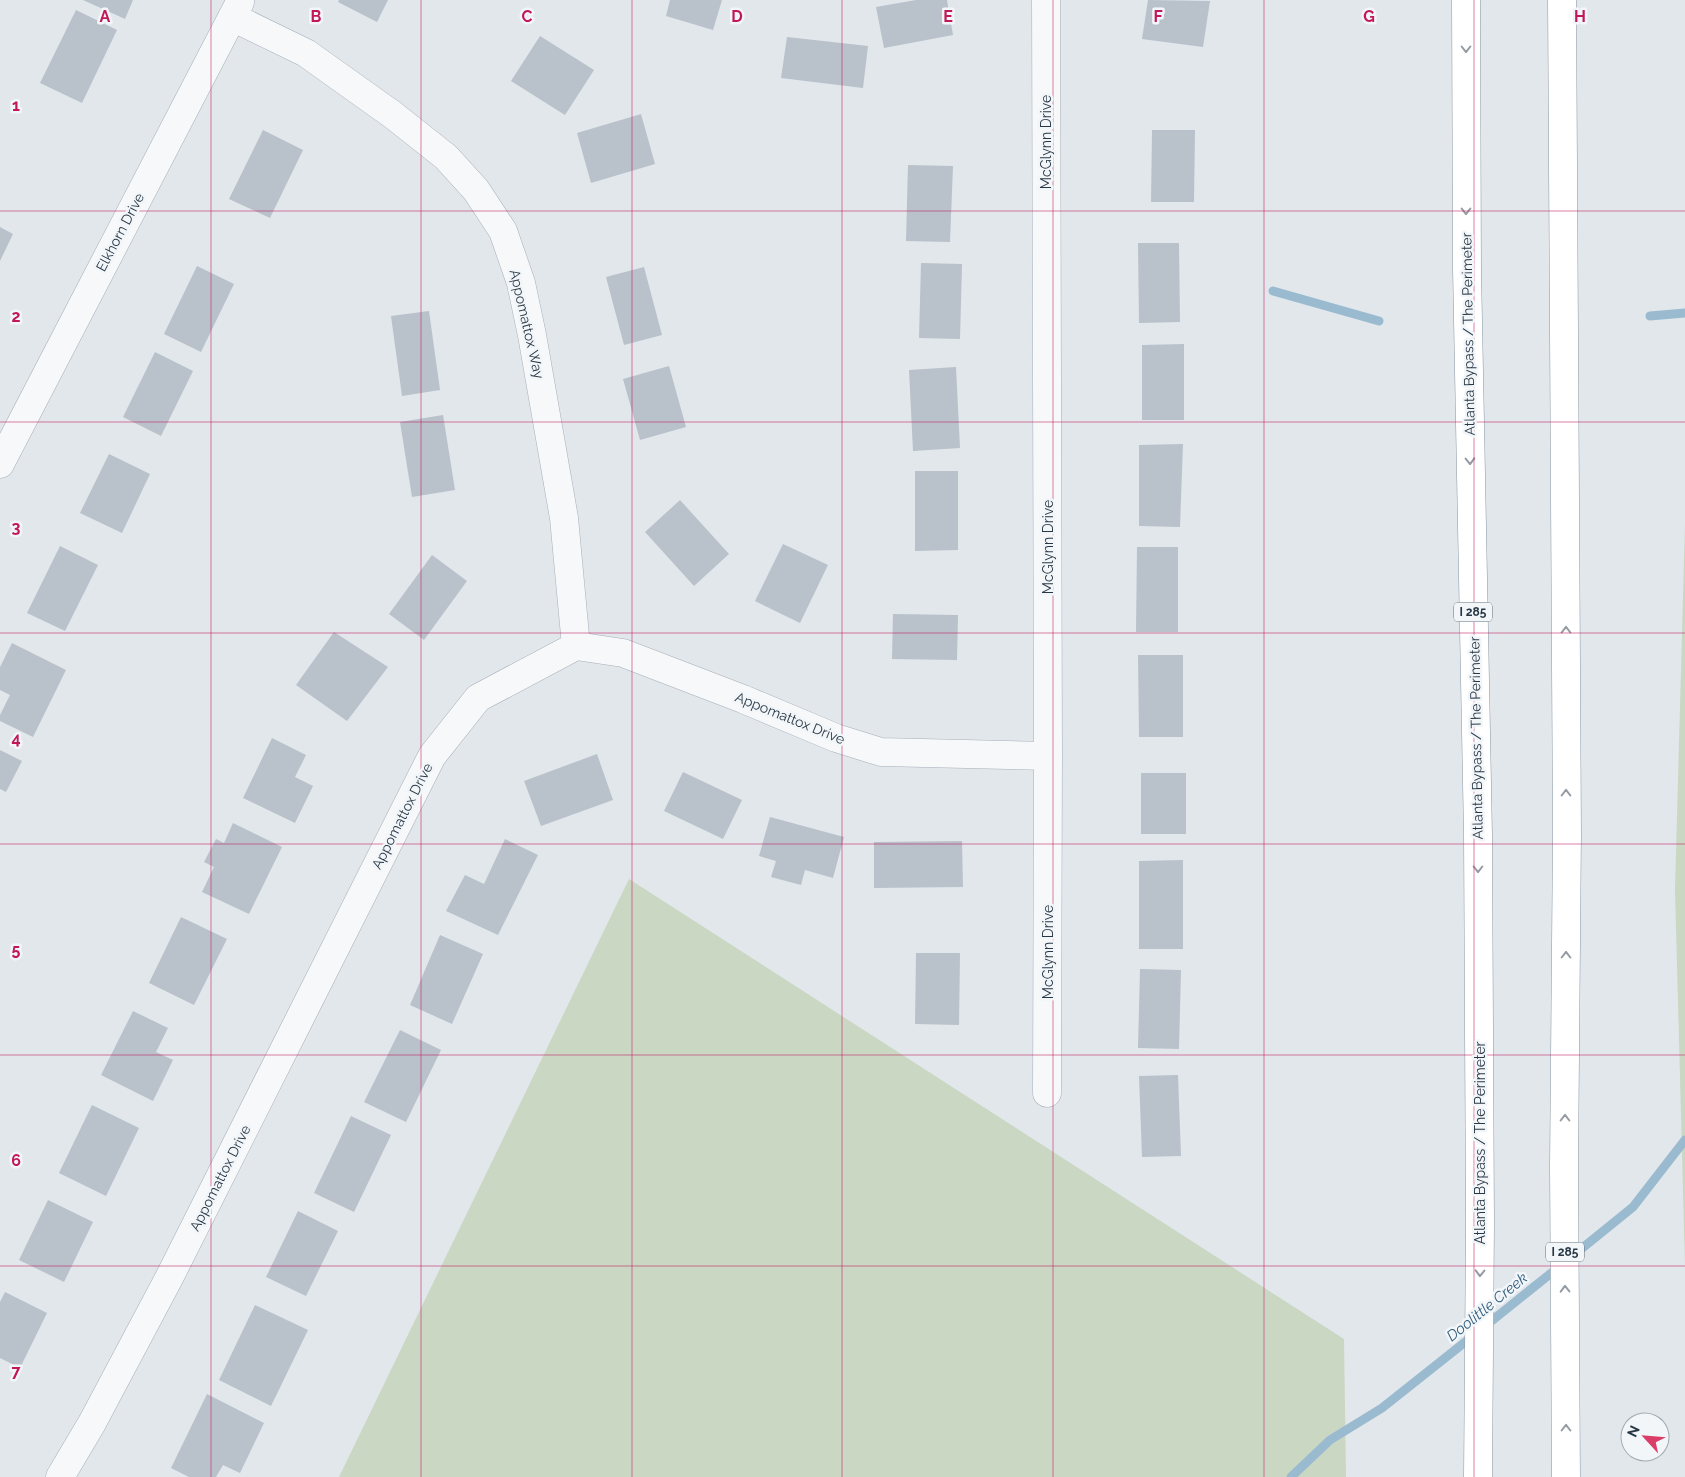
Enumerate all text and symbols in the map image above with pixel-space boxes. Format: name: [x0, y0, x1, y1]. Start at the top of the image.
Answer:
text: A: [100, 7, 111, 26]
text: B: [311, 7, 322, 26]
text: C: [522, 7, 533, 26]
text: D: [731, 7, 743, 26]
text: E: [943, 7, 953, 26]
text: F: [1153, 7, 1163, 26]
text: G: [1363, 7, 1375, 26]
text: H: [1574, 7, 1586, 26]
one-way arrow: [1461, 45, 1471, 53]
street label: McGlynn Drive: [1038, 95, 1054, 189]
text: 1: [12, 96, 20, 115]
street label: Elkhorn Drive: [93, 190, 147, 274]
one-way arrow: [1461, 208, 1471, 215]
street label: Atlanta Bypass / The Perimeter: [1458, 232, 1478, 436]
street label: Appomattox Way: [507, 268, 547, 381]
text: 2: [11, 307, 21, 326]
one-way arrow: [1465, 457, 1476, 465]
street label: McGlynn Drive: [1040, 500, 1056, 594]
text: 3: [12, 518, 21, 537]
road number: I 285: [1454, 602, 1492, 622]
one-way arrow: [1561, 626, 1571, 634]
street label: Atlanta Bypass / The Perimeter: [1466, 636, 1486, 840]
street label: Appomattox Drive: [733, 689, 847, 747]
text: 4: [11, 729, 21, 748]
street label: Appomattox Drive: [368, 760, 436, 872]
one-way arrow: [1561, 789, 1572, 797]
one-way arrow: [1473, 865, 1483, 873]
street label: McGlynn Drive: [1040, 905, 1056, 999]
text: 5: [12, 940, 21, 959]
one-way arrow: [1561, 951, 1571, 959]
street label: Atlanta Bypass / The Perimeter: [1472, 1041, 1488, 1245]
one-way arrow: [1560, 1114, 1570, 1122]
street label: Appomattox Drive: [186, 1122, 254, 1234]
text: 6: [11, 1151, 21, 1170]
road number: I 285: [1546, 1242, 1584, 1262]
water label: Doolittle Creek: [1443, 1269, 1531, 1345]
one-way arrow: [1475, 1269, 1485, 1277]
one-way arrow: [1560, 1285, 1570, 1293]
text: 7: [12, 1362, 21, 1381]
north arrow: [1620, 1412, 1670, 1462]
text: N: [1624, 1423, 1643, 1440]
one-way arrow: [1561, 1424, 1571, 1432]

